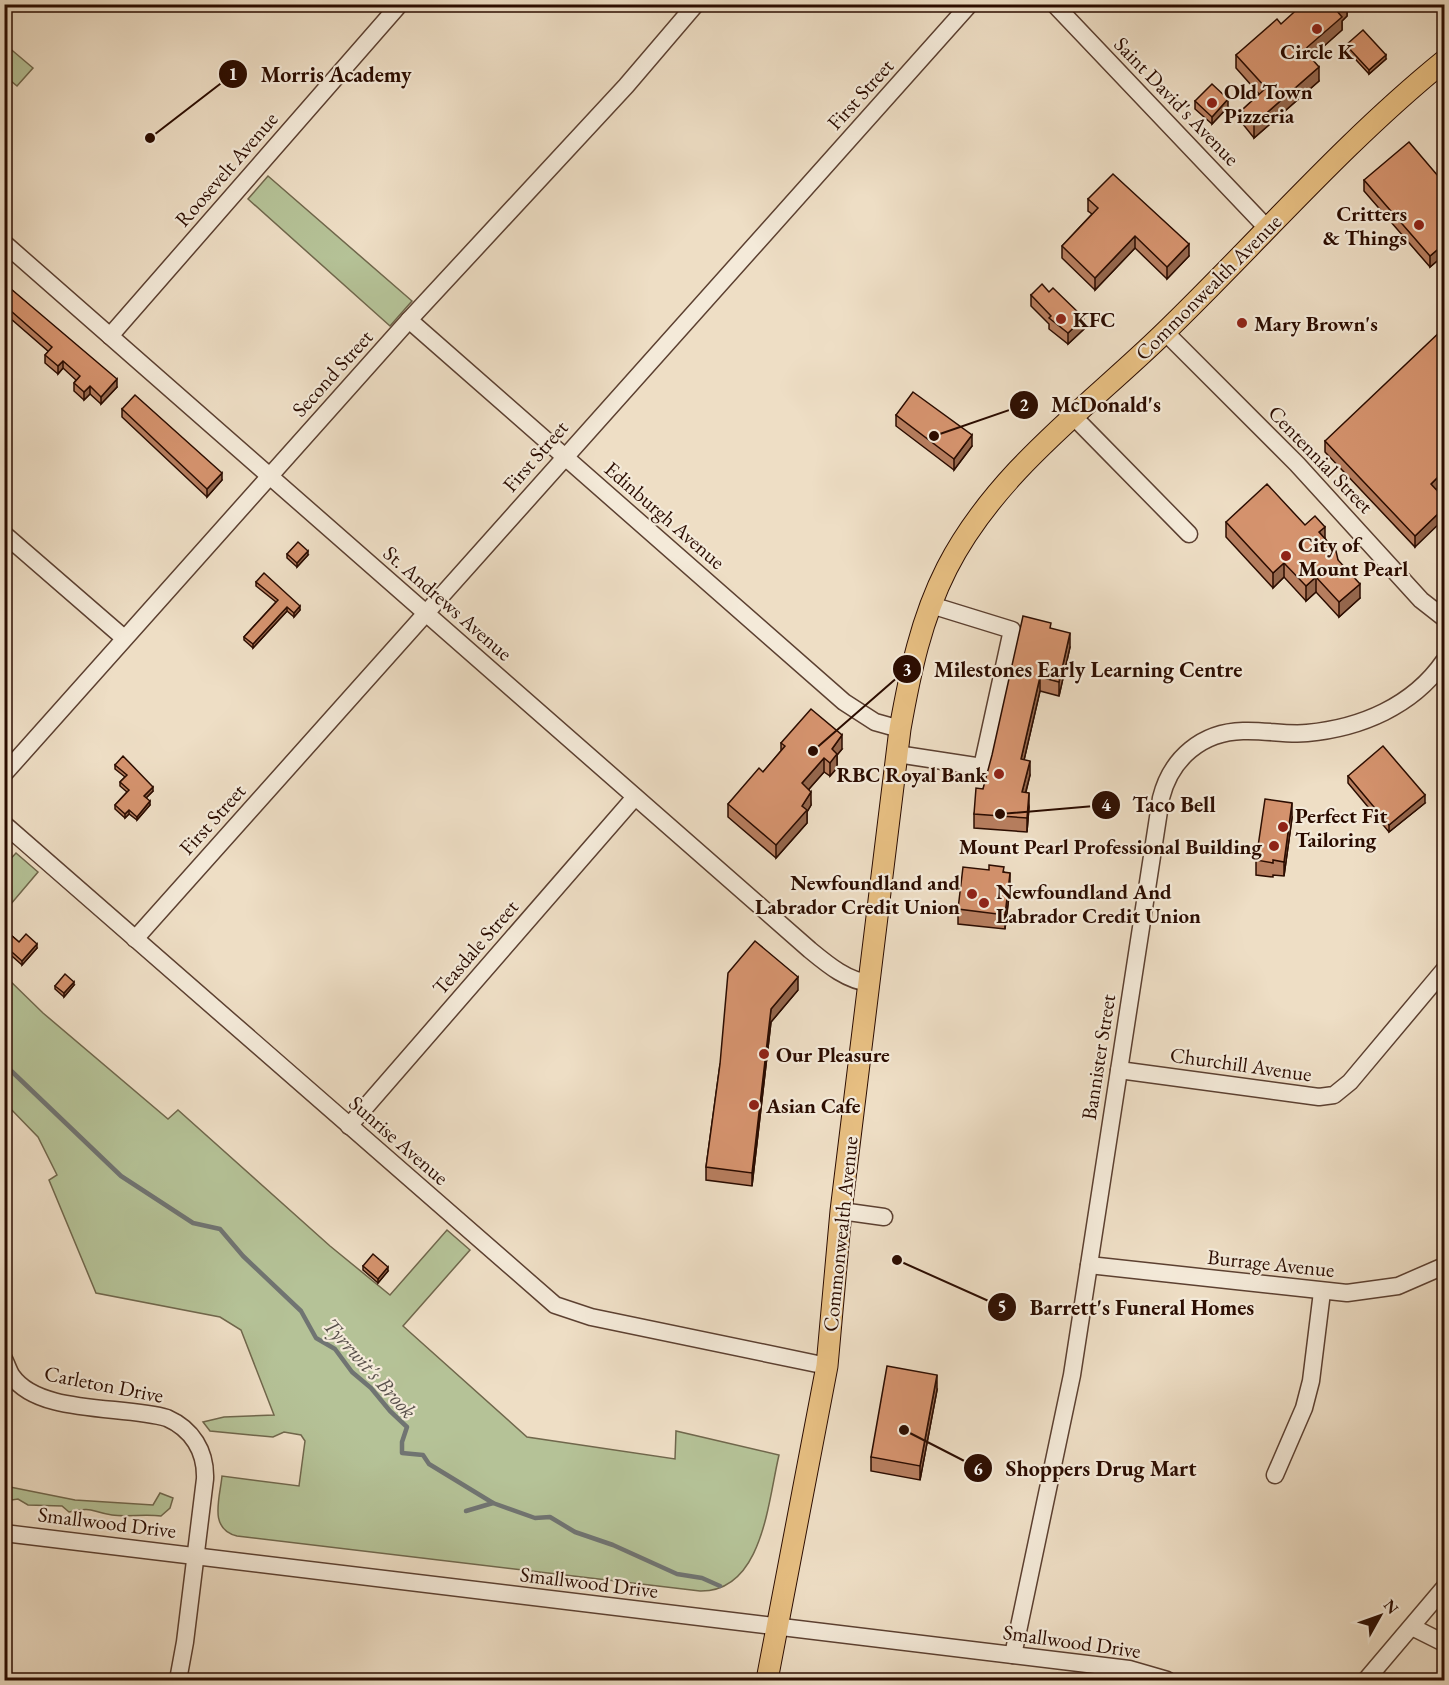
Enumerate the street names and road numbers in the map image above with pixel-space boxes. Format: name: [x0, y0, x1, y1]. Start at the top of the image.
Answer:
street label: Saint David's Avenue: [1108, 31, 1246, 171]
street label: First Street: [821, 52, 899, 135]
street label: Roosevelt Avenue: [169, 106, 283, 232]
street label: Commonwealth Avenue: [1129, 208, 1287, 366]
street label: Second Street: [286, 323, 379, 422]
street label: Centennial Street: [1263, 399, 1380, 519]
street label: First Street: [496, 414, 574, 498]
street label: Edinburgh Avenue: [599, 455, 731, 575]
street label: St. Andrews Avenue: [378, 540, 518, 666]
street label: First Street: [173, 777, 251, 860]
street label: Teasdale Street: [426, 893, 524, 1000]
street label: Bannister Street: [1075, 992, 1121, 1122]
street label: Churchill Avenue: [1168, 1041, 1314, 1087]
street label: Sunrise Avenue: [344, 1089, 454, 1191]
street label: Commonwealth Avenue: [816, 1135, 864, 1333]
street label: Burrage Avenue: [1206, 1243, 1336, 1283]
street label: Carleton Drive: [42, 1359, 166, 1409]
street label: Smallwood Drive: [36, 1500, 178, 1544]
street label: Smallwood Drive: [518, 1560, 660, 1604]
street label: Smallwood Drive: [1001, 1618, 1143, 1664]

